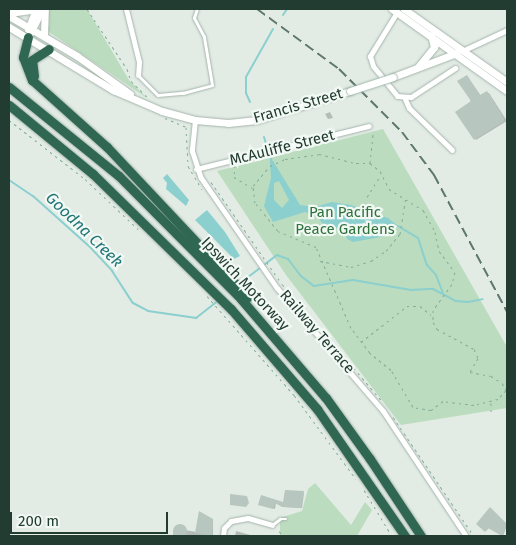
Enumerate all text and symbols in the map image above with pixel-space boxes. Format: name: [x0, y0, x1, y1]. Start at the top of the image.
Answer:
street label: Francis Street: [251, 85, 345, 127]
street label: McAuliffe Street: [228, 126, 336, 170]
water label: Goodna Creek: [41, 188, 127, 272]
park label: Pan Pacific Peace Gardens: [295, 203, 395, 238]
street label: Ipswich Motorway: [197, 234, 293, 334]
street label: Railway Terrace: [276, 286, 358, 378]
scale bar: [12, 502, 170, 534]
text: 200 m: [18, 512, 59, 530]

